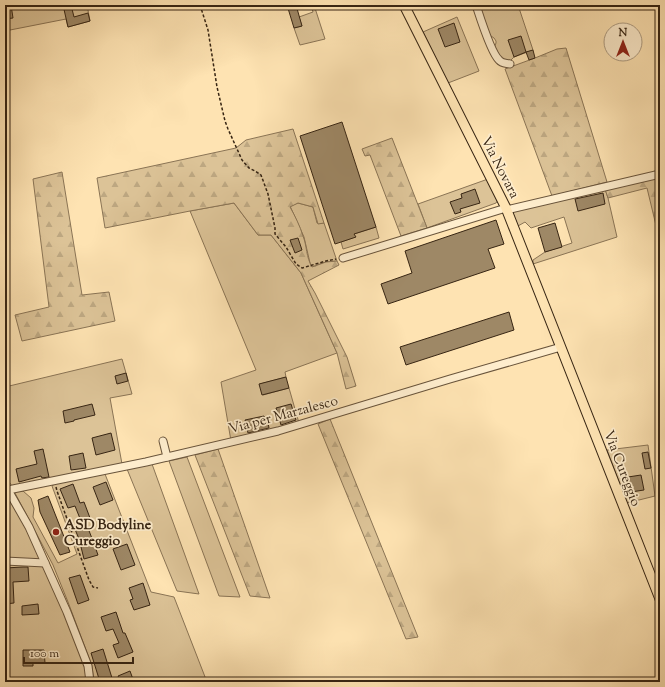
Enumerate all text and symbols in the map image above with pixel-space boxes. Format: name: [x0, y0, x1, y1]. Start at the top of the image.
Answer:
north arrow: [603, 22, 643, 62]
text: N: [618, 25, 628, 41]
street label: Via Novara: [475, 133, 524, 203]
street label: Via per Marzalesco: [227, 392, 341, 440]
street label: Via Cureggio: [597, 428, 645, 510]
place label: ASD Bodyline Cureggio: [64, 516, 152, 552]
marker: ASD Bodyline Cureggio: [51, 527, 61, 537]
scale bar: [24, 639, 133, 665]
text: 100 m: [30, 645, 59, 663]

